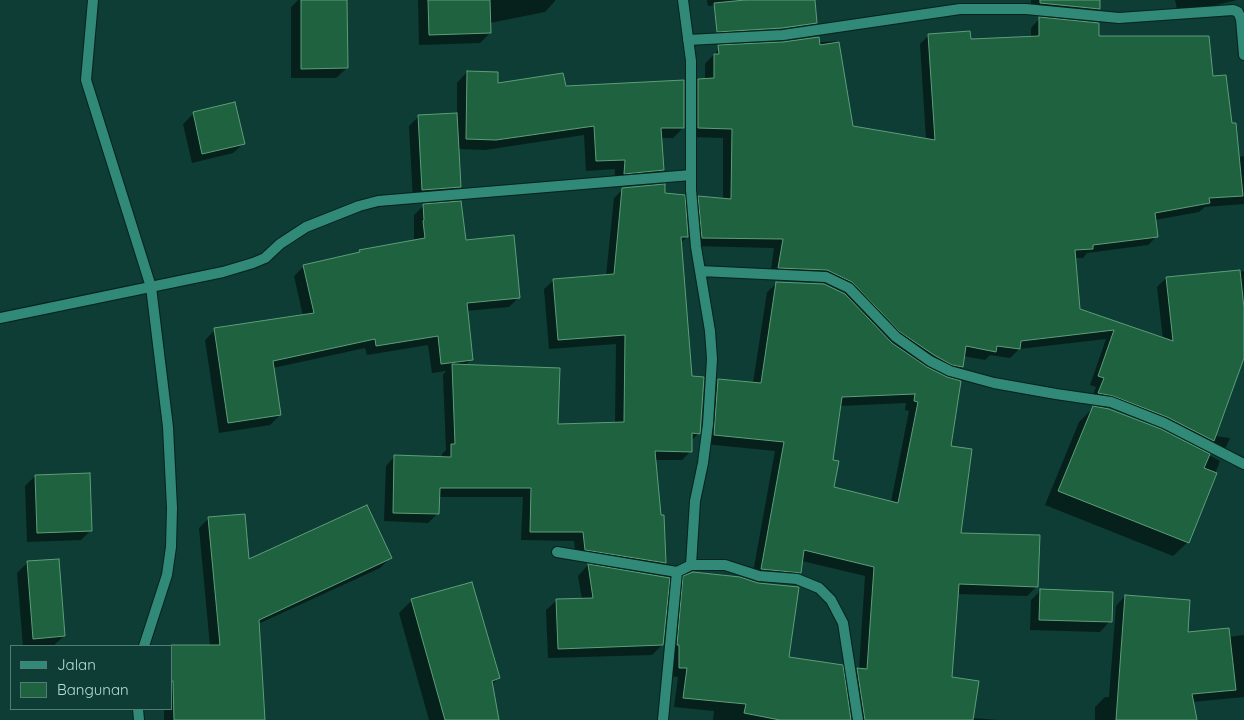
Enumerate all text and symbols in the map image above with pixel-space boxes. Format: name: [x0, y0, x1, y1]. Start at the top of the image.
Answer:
legend: [10, 645, 172, 710]
text: Jalan: [57, 655, 96, 674]
text: Bangunan: [57, 680, 129, 699]

